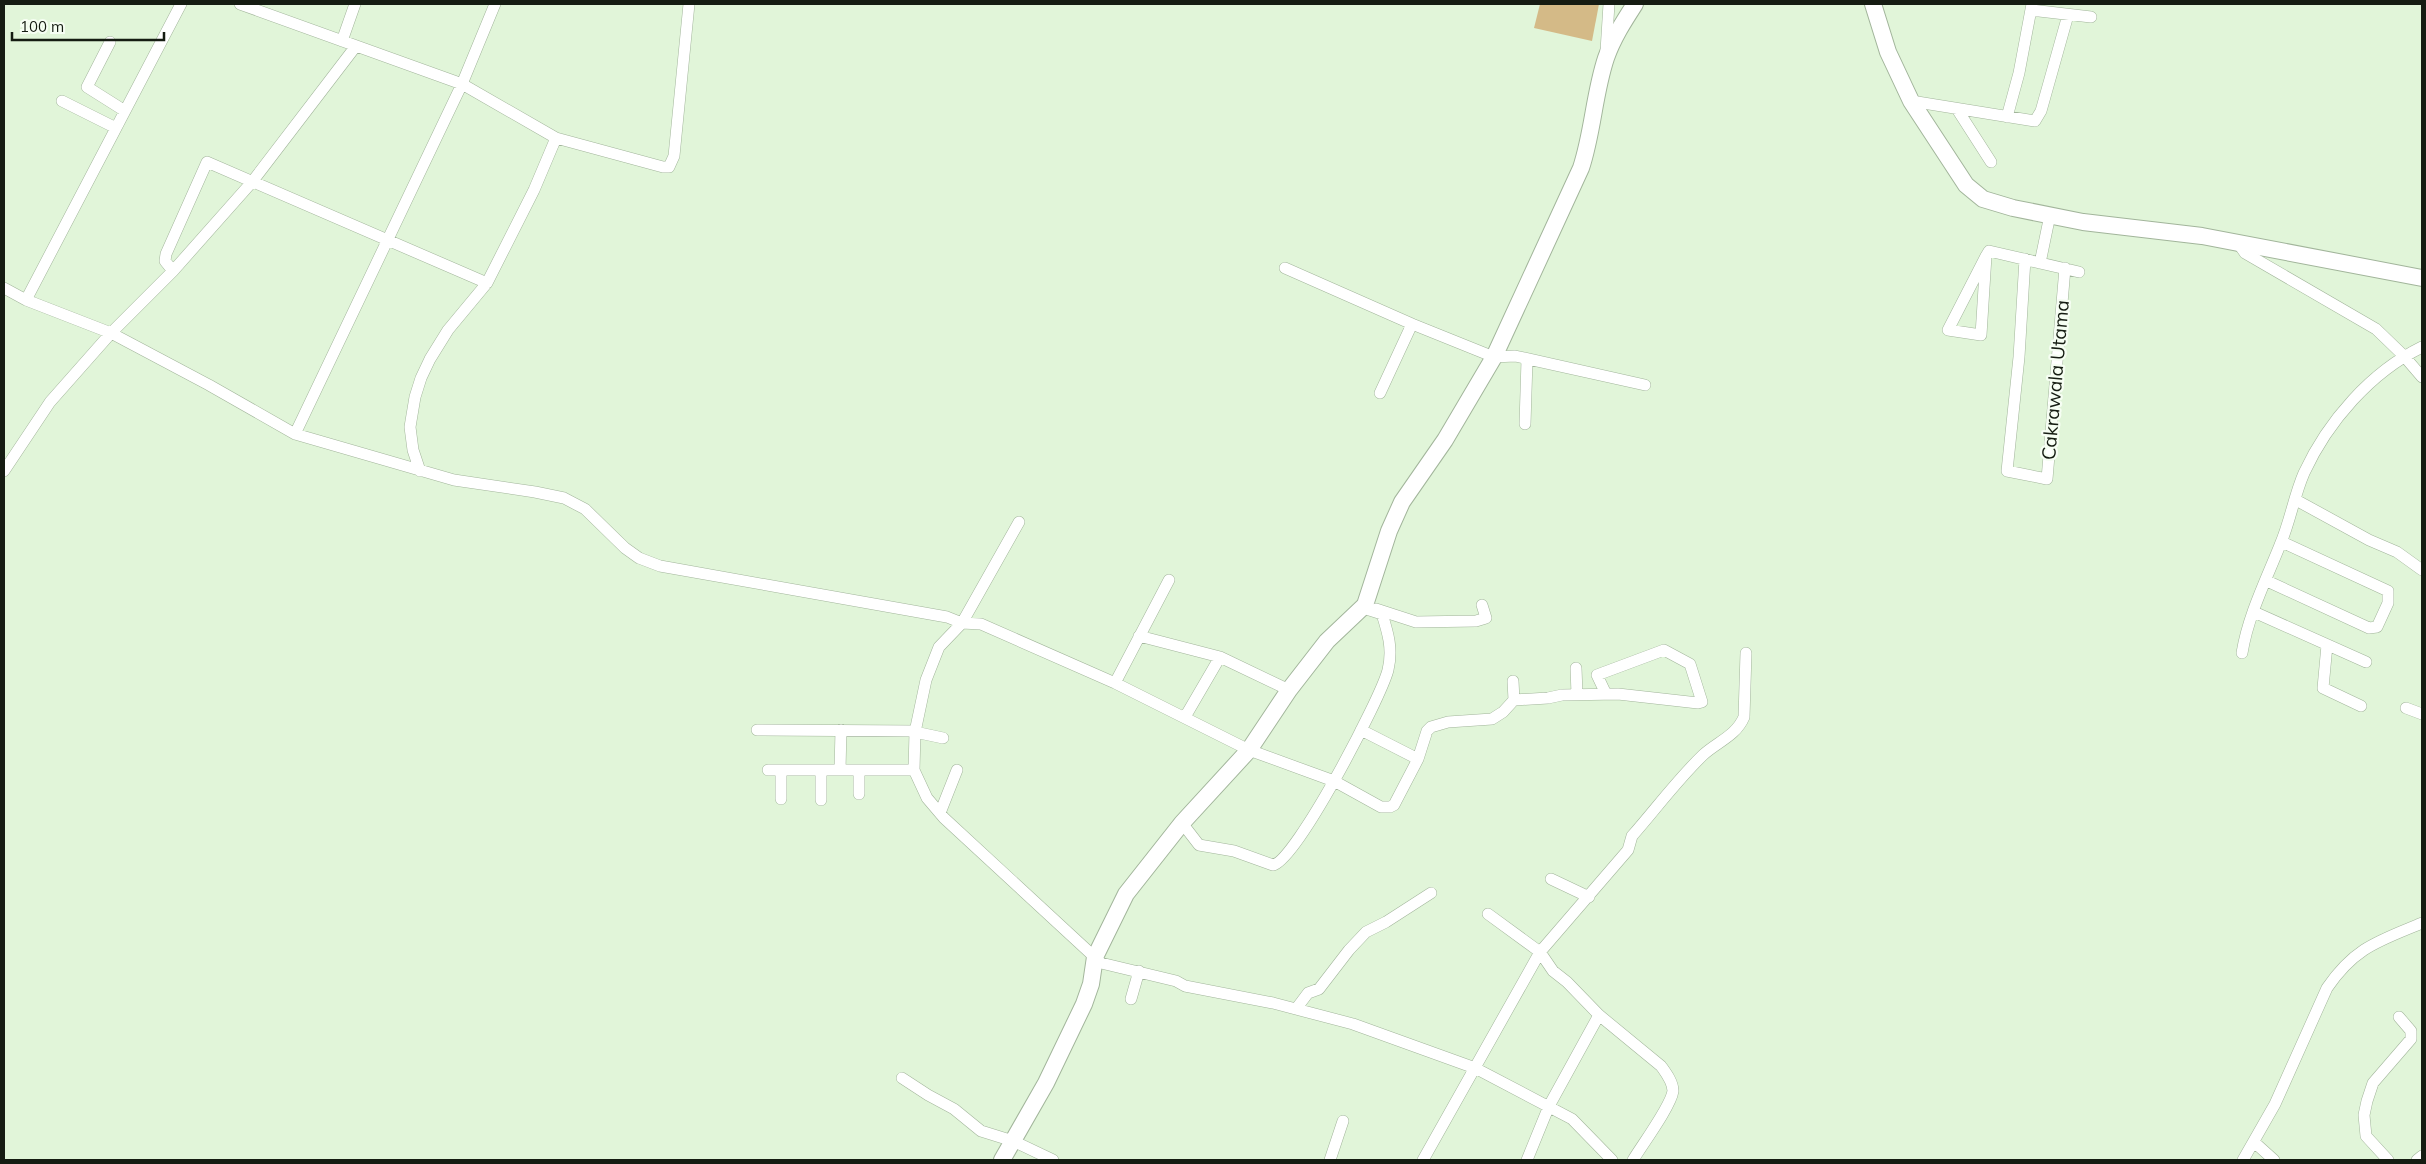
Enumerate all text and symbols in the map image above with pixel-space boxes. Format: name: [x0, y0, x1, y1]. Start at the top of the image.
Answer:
scale bar: [12, 10, 165, 42]
text: 100 m: [20, 17, 64, 36]
street label: Cakrawala Utama: [2036, 299, 2074, 461]

